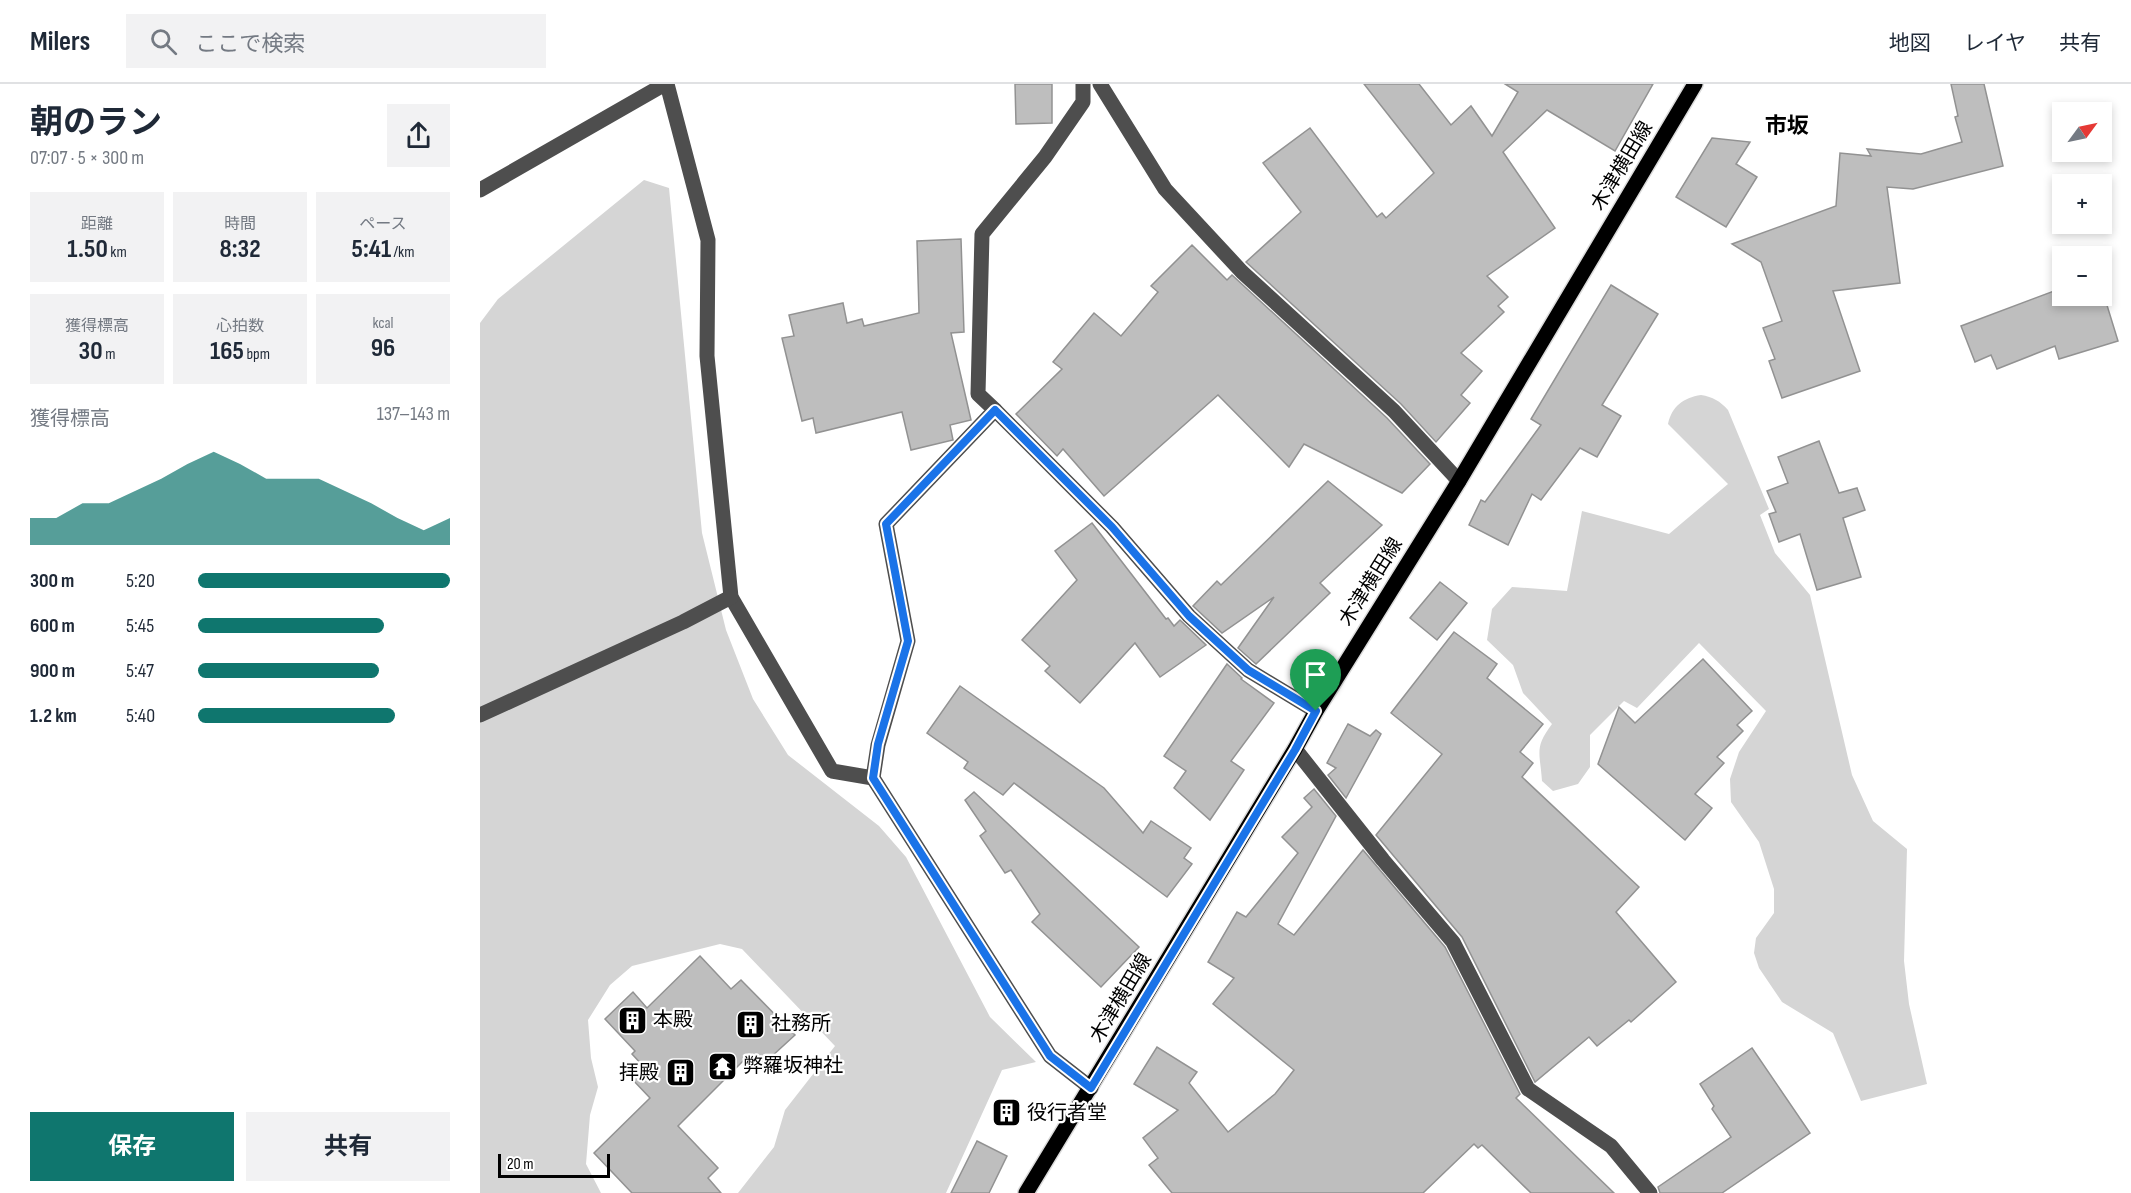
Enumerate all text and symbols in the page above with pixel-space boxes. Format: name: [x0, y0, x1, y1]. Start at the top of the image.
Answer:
search box: [126, 14, 546, 68]
text: Milers: [30, 25, 90, 58]
icon: search: [147, 25, 180, 58]
text: ここで検索: [195, 31, 305, 58]
text: 地図: [1889, 31, 1931, 56]
text: レイヤ: [1964, 31, 2026, 56]
text: 共有: [2059, 31, 2101, 56]
north arrow: [2052, 102, 2112, 162]
map controls: [2052, 102, 2112, 306]
text: 朝のラン: [30, 103, 162, 143]
button: share: [387, 104, 450, 167]
district label: 市坂: [1765, 113, 1809, 140]
street label: 木津横田線: [1586, 117, 1658, 215]
text: 07:07 · 5 × 300 m: [30, 146, 144, 170]
button: +: [2052, 174, 2112, 234]
text: 距離: [81, 215, 113, 234]
text: 時間: [224, 215, 256, 234]
text: ペース: [359, 215, 407, 234]
text: 1.50: [67, 234, 108, 265]
text: 8:32: [219, 234, 261, 265]
text: 5:41: [352, 234, 391, 265]
text: km: [108, 243, 127, 262]
text: /km: [391, 243, 414, 262]
button: −: [2052, 246, 2112, 306]
text: kcal: [372, 314, 394, 333]
text: 獲得標高: [65, 317, 129, 336]
text: 心拍数: [216, 317, 264, 336]
text: 96: [371, 333, 395, 364]
text: 30: [79, 336, 103, 367]
text: 165: [210, 336, 244, 367]
text: m: [103, 345, 115, 364]
text: bpm: [244, 345, 270, 364]
text: 137–143 m: [377, 402, 450, 426]
text: 獲得標高: [30, 407, 110, 431]
street label: 木津横田線: [1334, 533, 1408, 631]
text: 300 m: [30, 569, 74, 593]
text: 5:20: [126, 569, 155, 593]
text: 600 m: [30, 614, 75, 638]
text: 5:45: [126, 614, 154, 638]
pin: [1290, 649, 1341, 711]
icon: arrive: [1299, 658, 1332, 691]
text: 900 m: [30, 659, 75, 683]
text: 5:47: [126, 659, 154, 683]
text: 1.2 km: [30, 704, 77, 728]
text: 5:40: [126, 704, 155, 728]
street label: 木津横田線: [1085, 949, 1157, 1047]
building icon: 本殿: [616, 1004, 648, 1036]
place label: 本殿: [653, 1008, 693, 1032]
building icon: 社務所: [734, 1008, 766, 1040]
place label: 社務所: [771, 1012, 831, 1036]
temple icon: 弊羅坂神社: [706, 1050, 738, 1082]
place label: 弊羅坂神社: [743, 1054, 843, 1078]
building icon: 拝殿: [664, 1057, 696, 1089]
place label: 拝殿: [619, 1061, 659, 1085]
building icon: 役行者堂: [990, 1097, 1022, 1129]
place label: 役行者堂: [1027, 1101, 1107, 1125]
button: 保存: [30, 1112, 234, 1181]
button: 共有: [246, 1112, 450, 1181]
scale bar: [498, 1151, 610, 1178]
text: 20 m: [507, 1155, 534, 1174]

